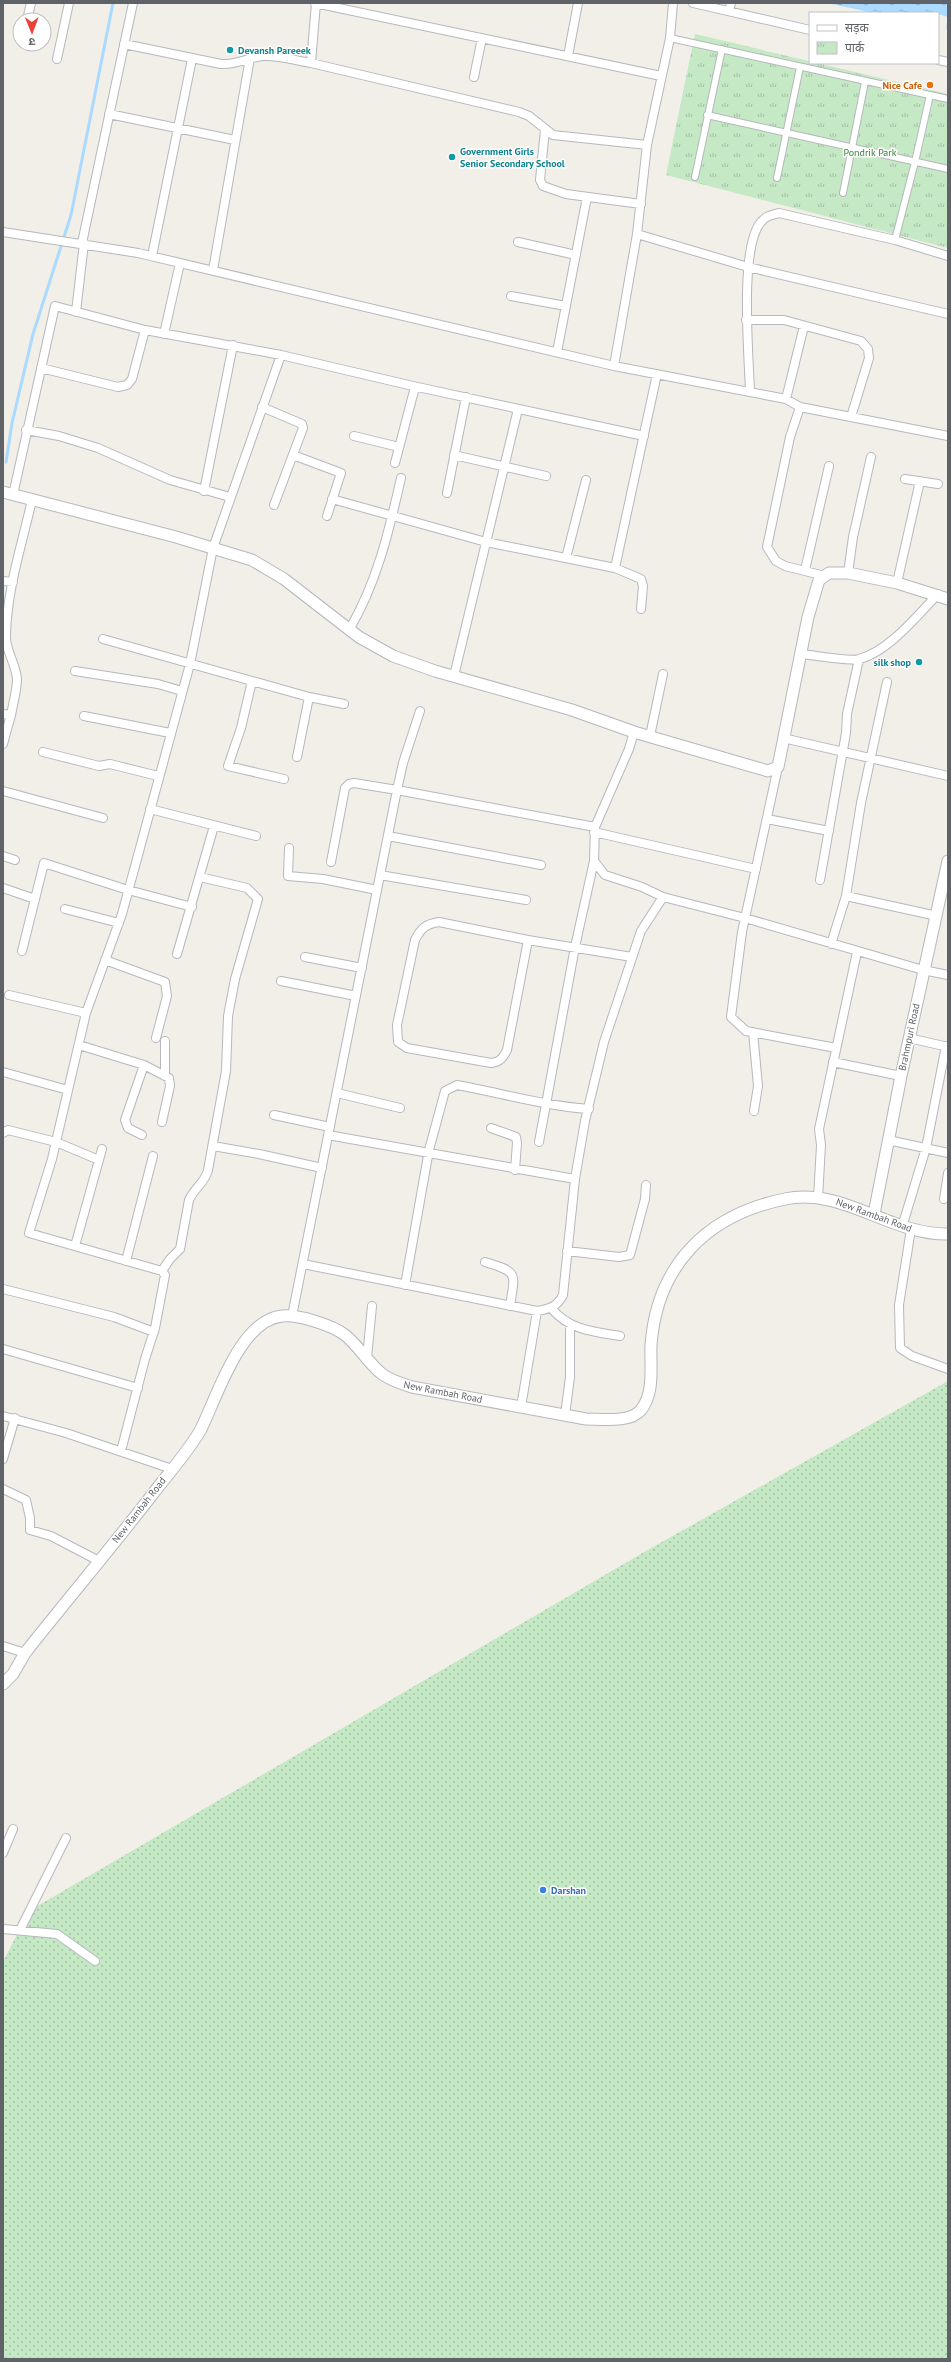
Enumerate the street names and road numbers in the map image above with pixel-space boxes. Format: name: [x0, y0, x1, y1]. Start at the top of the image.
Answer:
street label: Brahmpuri Road: [896, 1002, 922, 1072]
street label: New Rambah Road: [834, 1195, 914, 1235]
street label: New Rambah Road: [402, 1378, 484, 1406]
street label: New Rambah Road: [109, 1474, 169, 1546]

